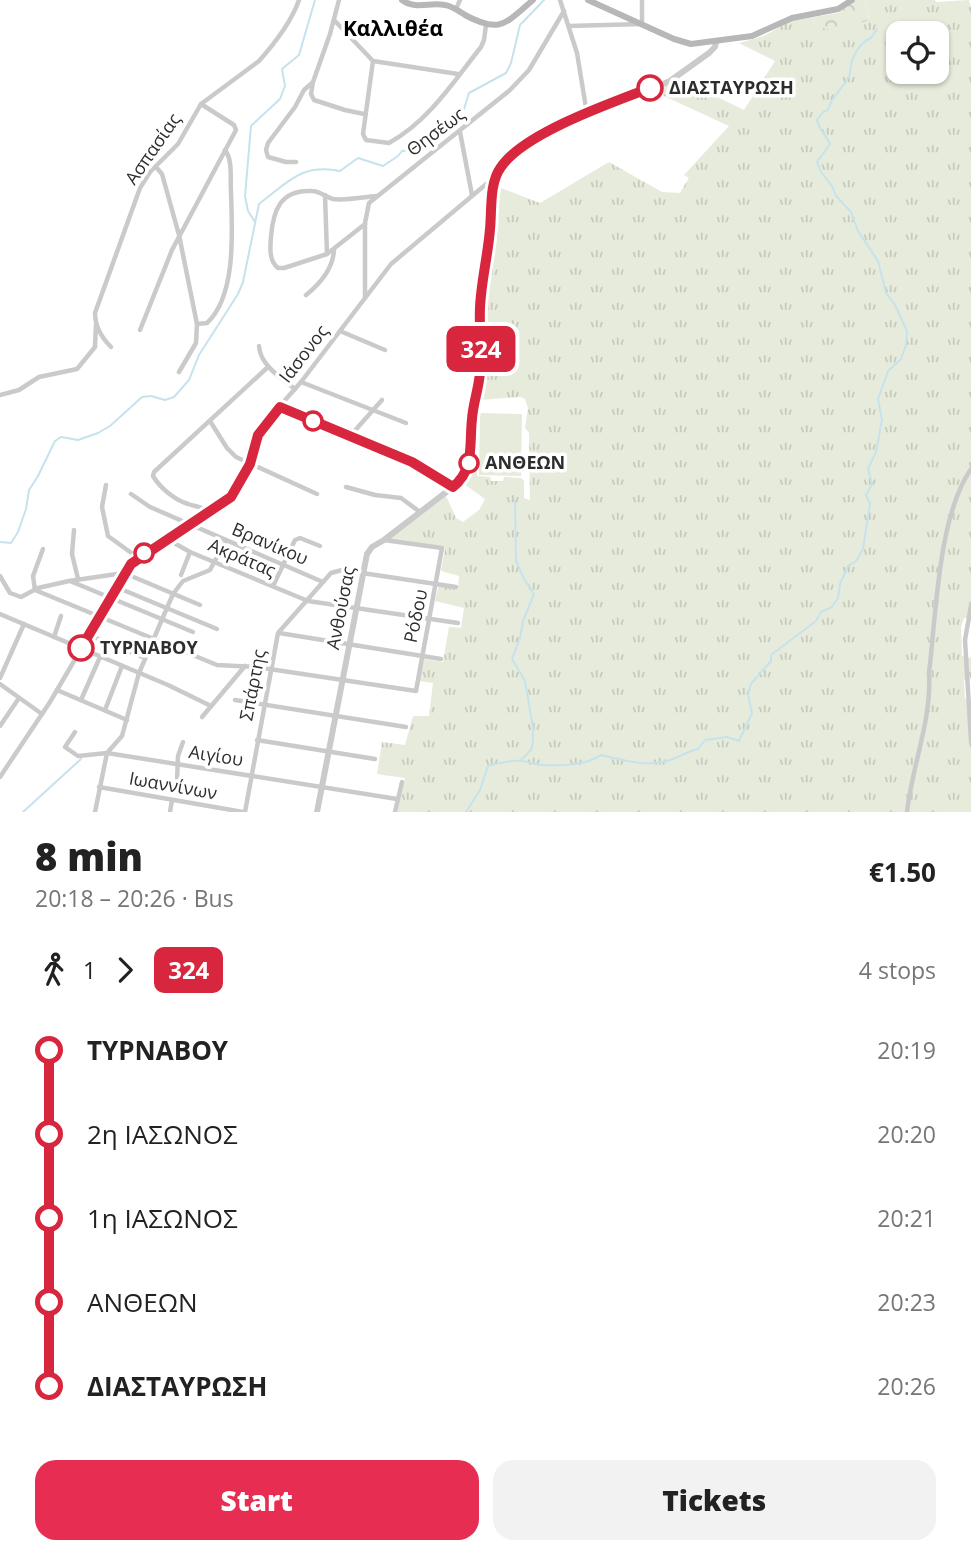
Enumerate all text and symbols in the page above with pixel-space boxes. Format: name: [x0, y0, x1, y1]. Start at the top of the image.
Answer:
district label: Καλλιθέα: [343, 14, 443, 42]
map controls: [886, 21, 949, 84]
button: locate: [886, 21, 949, 84]
marker: ΔΙΑΣΤΑΥΡΩΣΗ: [637, 75, 663, 101]
place label: ΔΙΑΣΤΑΥΡΩΣΗ: [669, 75, 794, 99]
street label: Θησέως: [401, 101, 470, 161]
street label: Ασπασίας: [119, 108, 186, 189]
street label: Ιάσονος: [273, 319, 334, 387]
line badge: 324: [441, 326, 521, 372]
text: 324: [460, 332, 502, 365]
unlabelled marker: [303, 411, 323, 431]
place label: ΑΝΘΕΩΝ: [485, 450, 565, 474]
marker: ΑΝΘΕΩΝ: [459, 453, 479, 473]
street label: Βρανίκου: [229, 516, 312, 570]
street label: Ακράτας: [205, 532, 280, 582]
unlabelled marker: [134, 543, 154, 563]
street label: Ανθούσας: [320, 564, 360, 651]
street label: Ρόδου: [398, 587, 432, 645]
marker: ΤΥΡΝΑΒΟΥ: [68, 635, 94, 661]
place label: ΤΥΡΝΑΒΟΥ: [100, 635, 198, 659]
street label: Σπάρτης: [233, 647, 271, 722]
street label: Αιγίου: [187, 739, 245, 771]
street label: Ιωαννίνων: [127, 765, 219, 805]
text: 8 min: [35, 830, 143, 882]
text: €1.50: [869, 854, 936, 890]
text: 20:18 – 20:26 · Bus: [35, 882, 234, 914]
icon: walk: [35, 951, 73, 989]
icon: forward: [106, 951, 144, 989]
text: 324: [168, 953, 209, 986]
text: 1: [83, 954, 96, 986]
text: 4 stops: [859, 954, 936, 986]
text: ΤΥΡΝΑΒΟΥ: [87, 1032, 228, 1068]
text: 20:19: [877, 1034, 936, 1066]
text: 2η ΙΑΣΩΝΟΣ: [87, 1116, 238, 1152]
text: 20:20: [877, 1118, 936, 1150]
text: 1η ΙΑΣΩΝΟΣ: [87, 1200, 238, 1236]
text: 20:21: [877, 1202, 936, 1234]
text: ΑΝΘΕΩΝ: [87, 1284, 198, 1320]
text: 20:23: [877, 1286, 936, 1318]
text: ΔΙΑΣΤΑΥΡΩΣΗ: [87, 1368, 267, 1404]
text: 20:26: [877, 1370, 936, 1402]
button: Start: [35, 1460, 479, 1540]
button: Tickets: [493, 1460, 936, 1540]

